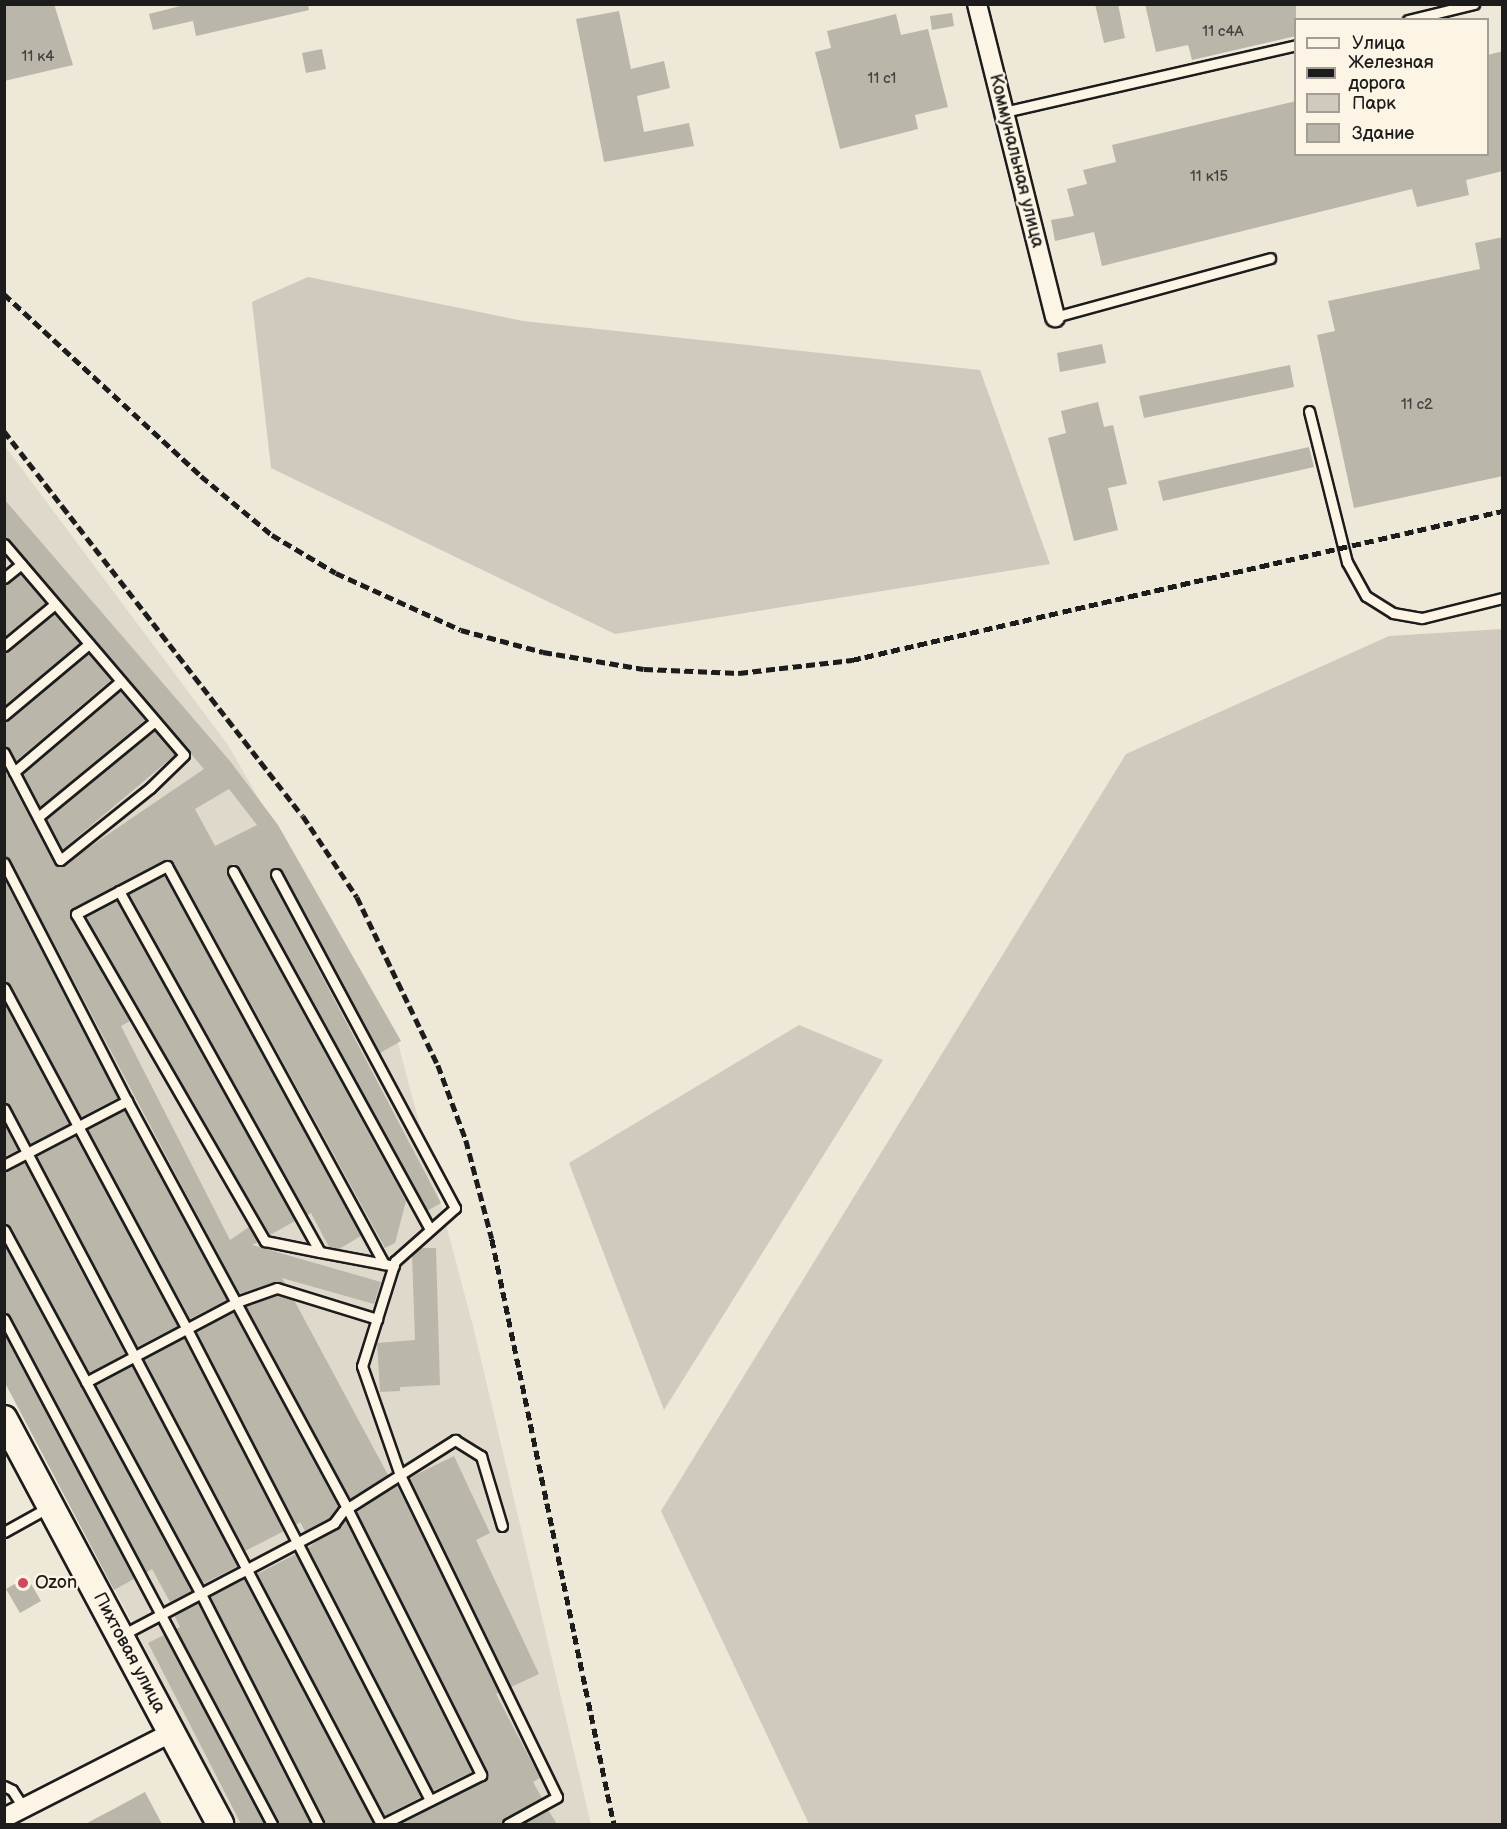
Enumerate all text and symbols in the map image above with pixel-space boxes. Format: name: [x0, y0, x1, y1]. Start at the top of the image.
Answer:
legend: [1294, 18, 1489, 156]
house number: 11 с4А: [1202, 23, 1244, 41]
text: Улица: [1352, 33, 1405, 54]
house number: 11 к4: [22, 48, 54, 66]
text: Железная дорога: [1348, 52, 1434, 94]
house number: 11 с1: [868, 70, 896, 88]
street label: Коммунальная улица: [984, 72, 1048, 250]
text: Парк: [1352, 93, 1396, 114]
text: Здание: [1352, 123, 1414, 144]
house number: 11 к15: [1190, 168, 1228, 186]
house number: 11 с2: [1401, 396, 1433, 414]
place label: Ozon: [35, 1572, 77, 1594]
marker: Ozon: [16, 1576, 30, 1590]
street label: Пихтовая улица: [88, 1589, 170, 1717]

